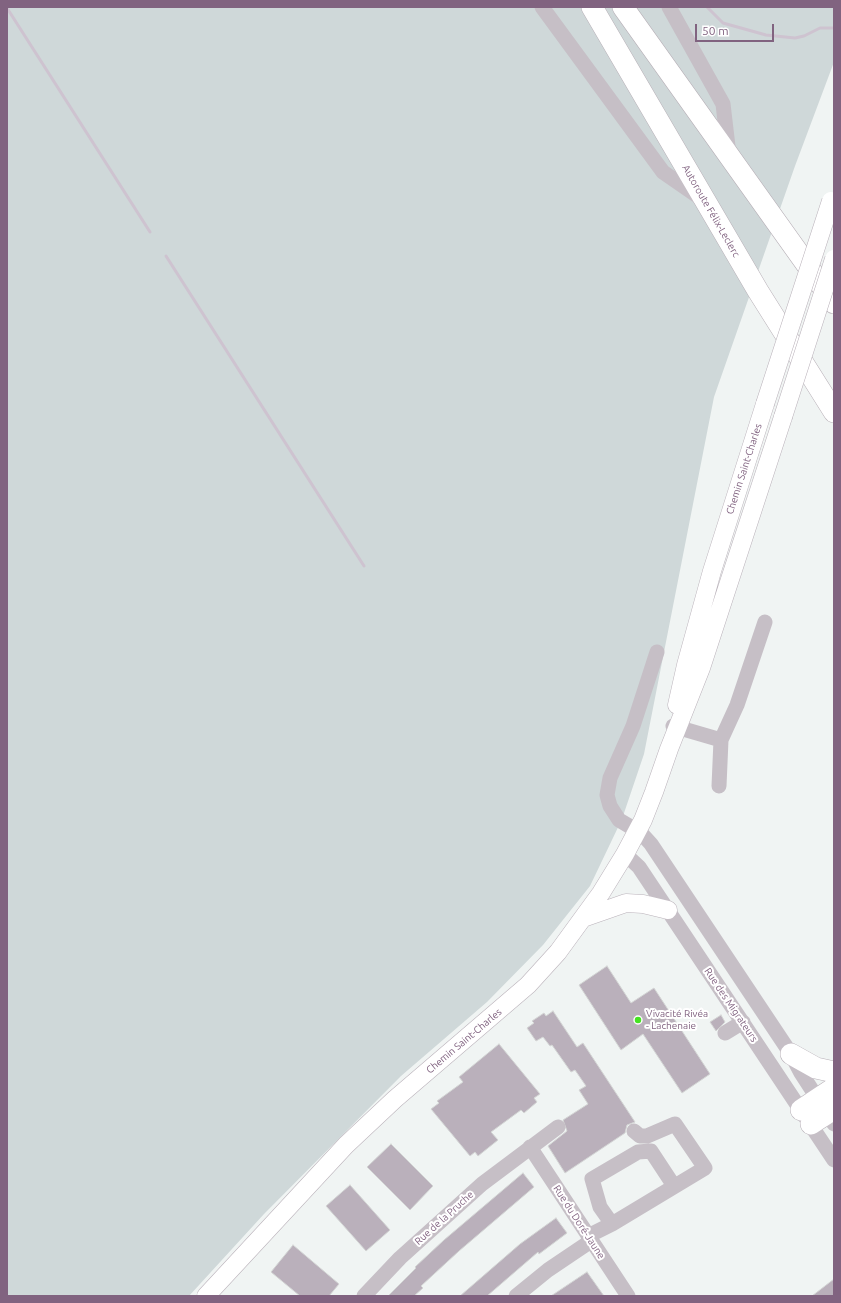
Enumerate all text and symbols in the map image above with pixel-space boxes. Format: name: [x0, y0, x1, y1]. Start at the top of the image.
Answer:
scale bar: [697, 16, 776, 42]
text: 50 m: [702, 24, 729, 37]
street label: Autoroute Félix-Leclerc: [680, 163, 742, 259]
street label: Chemin Saint-Charles: [724, 422, 764, 516]
street label: Rue des Migrateurs: [702, 966, 760, 1044]
street label: Chemin Saint-Charles: [424, 1006, 504, 1076]
place label: Vivacité Rivéa - Lachenaie: [646, 1008, 708, 1032]
marker: Vivacité Rivéa - Lachenaie: [633, 1015, 643, 1025]
street label: Rue du Doré-Jaune: [551, 1183, 607, 1261]
street label: Rue de la Pruche: [412, 1189, 476, 1247]

